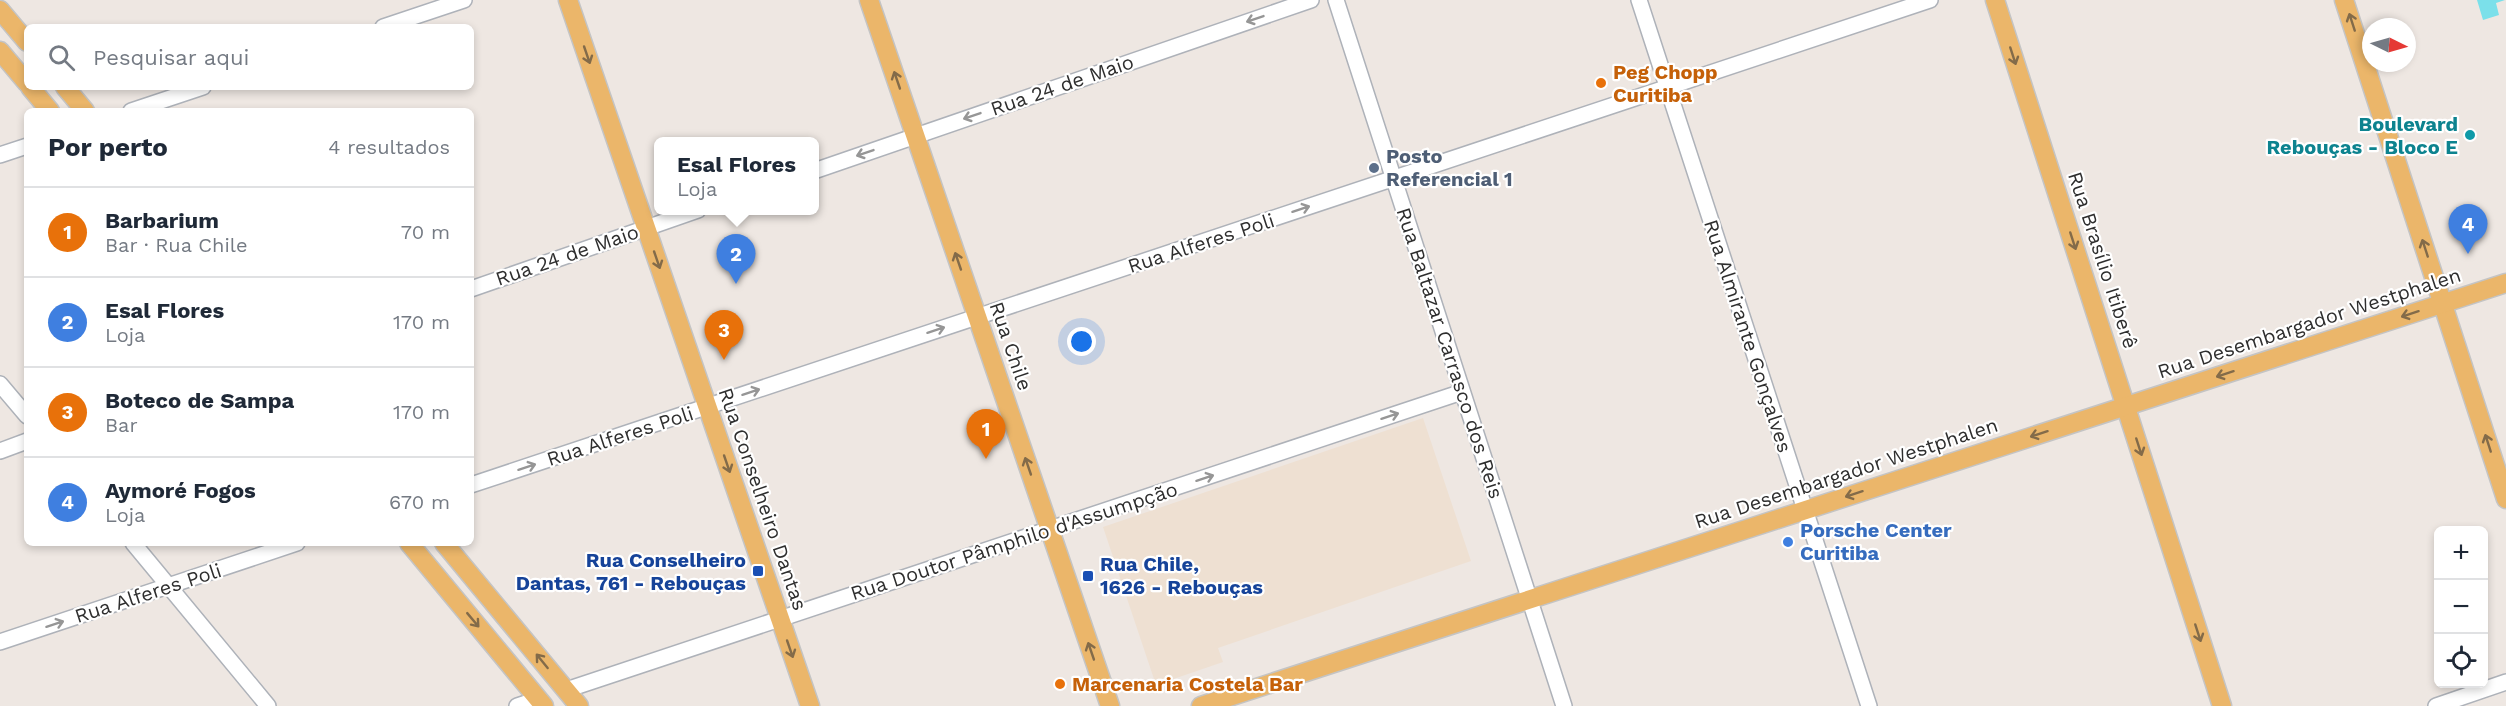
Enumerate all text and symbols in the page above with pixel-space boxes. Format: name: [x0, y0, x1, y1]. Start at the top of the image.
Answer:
one-way arrow: [2345, 13, 2356, 32]
one-way arrow: [1246, 14, 1265, 25]
north arrow: [2362, 18, 2416, 72]
search box: [24, 24, 474, 90]
icon: search: [45, 41, 78, 74]
text: Pesquisar aqui: [93, 45, 249, 70]
one-way arrow: [582, 45, 593, 64]
one-way arrow: [2008, 46, 2019, 65]
street label: Rua 24 de Maio: [987, 49, 1137, 121]
place label: Peg Chopp Curitiba: [1613, 60, 1718, 107]
one-way arrow: [890, 71, 901, 90]
marker: Peg Chopp Curitiba: [1594, 76, 1608, 90]
one-way arrow: [963, 112, 982, 123]
place label: Boulevard Rebouças - Bloco E: [2266, 112, 2458, 159]
marker: Boulevard Rebouças - Bloco E: [2463, 128, 2477, 142]
text: Por perto: [48, 132, 168, 162]
text: 4 resultados: [328, 135, 450, 159]
popup: [654, 137, 819, 215]
place label: Posto Referencial 1: [1386, 144, 1513, 191]
one-way arrow: [856, 148, 875, 159]
text: Esal Flores: [677, 152, 796, 177]
marker: Posto Referencial 1: [1367, 161, 1381, 175]
street label: Rua Brasílio Itiberê: [2063, 169, 2143, 351]
text: Loja: [677, 177, 717, 201]
one-way arrow: [1291, 203, 1310, 214]
street label: Rua Baltazar Carrasco dos Reis: [1392, 204, 1508, 502]
pin: 4: [2448, 204, 2488, 254]
text: Barbarium: [105, 208, 219, 233]
street label: Rua Alferes Poli: [1125, 208, 1277, 278]
street label: Rua Almirante Gonçalves: [1699, 216, 1797, 456]
street label: Rua 24 de Maio: [492, 219, 642, 291]
text: 1: [63, 220, 72, 244]
text: 70 m: [401, 220, 450, 244]
one-way arrow: [2068, 231, 2079, 250]
text: Bar · Rua Chile: [105, 233, 247, 257]
pin: 2: [716, 234, 756, 284]
one-way arrow: [2418, 239, 2429, 258]
one-way arrow: [652, 250, 663, 269]
one-way arrow: [952, 252, 963, 271]
street label: Rua Desembargador Westphalen: [2154, 263, 2464, 383]
text: Esal Flores: [105, 298, 224, 323]
street label: Rua Chile: [985, 299, 1037, 393]
one-way arrow: [2401, 309, 2420, 320]
text: 2: [62, 310, 73, 334]
text: 170 m: [393, 310, 450, 334]
pin: 3: [704, 310, 744, 360]
text: Loja: [105, 323, 145, 347]
one-way arrow: [927, 324, 945, 335]
your location: [1067, 327, 1096, 356]
one-way arrow: [2216, 369, 2235, 380]
street label: Rua Conselheiro Dantas: [714, 385, 812, 613]
one-way arrow: [741, 386, 760, 397]
text: Boteco de Sampa: [105, 388, 294, 413]
text: 3: [62, 400, 73, 424]
text: 170 m: [393, 400, 450, 424]
street label: Rua Alferes Poli: [544, 401, 696, 471]
pin: 1: [966, 410, 1006, 459]
one-way arrow: [1380, 410, 1399, 421]
text: Bar: [105, 413, 138, 437]
street label: Rua Desembargador Westphalen: [1691, 413, 2001, 533]
one-way arrow: [2030, 430, 2049, 441]
one-way arrow: [2482, 434, 2493, 453]
one-way arrow: [2134, 437, 2145, 456]
one-way arrow: [722, 454, 733, 473]
one-way arrow: [1022, 457, 1033, 476]
one-way arrow: [517, 460, 535, 471]
one-way arrow: [1195, 471, 1214, 482]
street label: Rua Doutor Pâmphilo d'Assumpção: [847, 477, 1181, 605]
text: Aymoré Fogos: [105, 478, 256, 503]
text: 4: [61, 490, 74, 514]
text: 670 m: [389, 490, 450, 514]
one-way arrow: [1845, 490, 1864, 501]
text: Loja: [105, 503, 145, 527]
place label: Porsche Center Curitiba: [1800, 518, 1952, 565]
map controls: [2434, 526, 2488, 688]
button: +: [2434, 526, 2488, 580]
marker: Porsche Center Curitiba: [1781, 535, 1795, 549]
place label: Rua Conselheiro Dantas, 761 - Rebouças: [516, 548, 746, 595]
place label: Rua Chile, 1626 - Rebouças: [1100, 552, 1263, 599]
street label: Rua Alferes Poli: [72, 558, 224, 628]
marker: Rua Conselheiro Dantas, 761 - Rebouças: [751, 564, 765, 578]
marker: Rua Chile, 1626 - Rebouças: [1081, 569, 1095, 583]
button: −: [2434, 580, 2488, 634]
one-way arrow: [467, 612, 480, 628]
one-way arrow: [46, 617, 64, 628]
one-way arrow: [2194, 623, 2205, 642]
button: locate: [2434, 634, 2488, 688]
one-way arrow: [785, 639, 796, 658]
one-way arrow: [1084, 642, 1095, 661]
one-way arrow: [535, 654, 549, 669]
place label: Marcenaria Costela Bar: [1072, 672, 1303, 696]
marker: Marcenaria Costela Bar: [1053, 677, 1067, 691]

